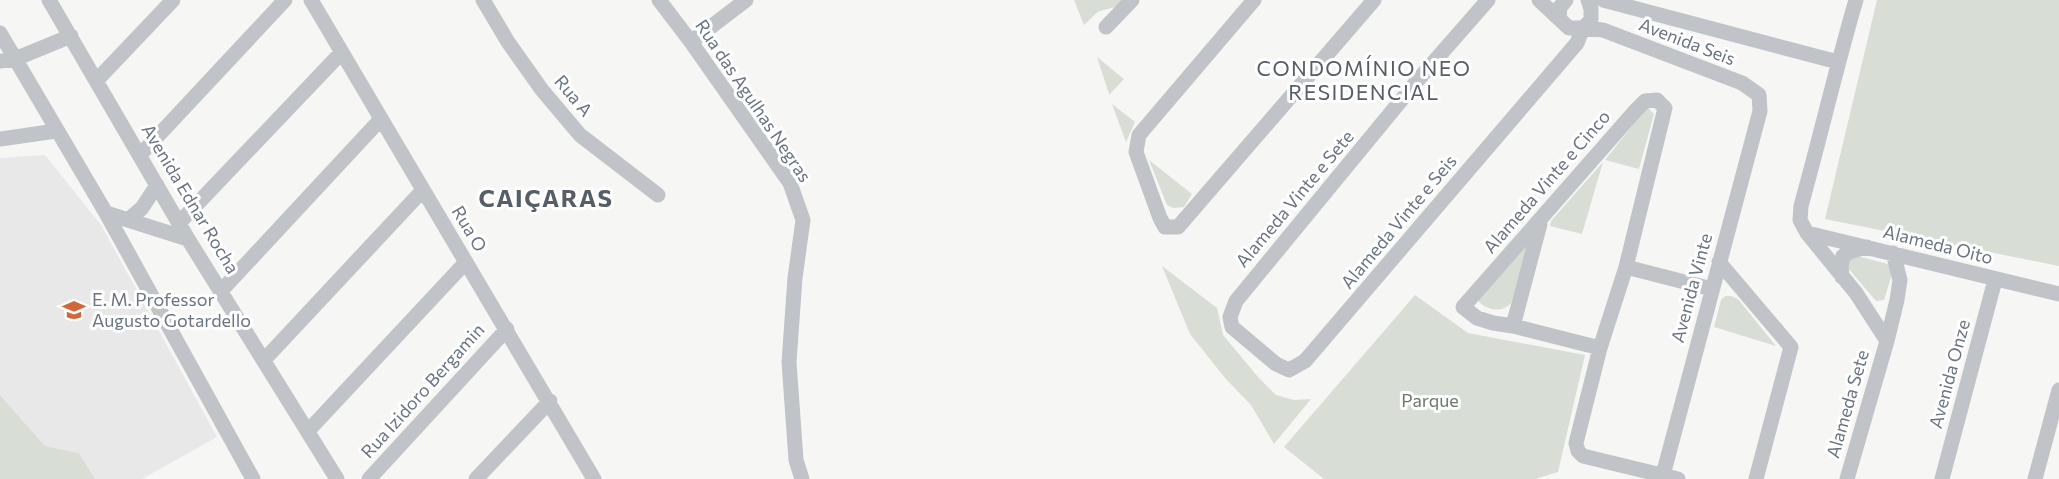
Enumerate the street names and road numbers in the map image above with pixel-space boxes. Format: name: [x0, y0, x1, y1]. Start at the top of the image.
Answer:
street label: Avenida Seis: [1636, 13, 1739, 69]
street label: Rua das Agulhas Negras: [691, 15, 816, 186]
street label: Rua A: [550, 70, 597, 121]
street label: Alameda Vinte e Cinco: [1478, 105, 1614, 257]
street label: Avenida Ednar Rocha: [137, 120, 244, 277]
street label: Alameda Vinte e Sete: [1231, 125, 1358, 271]
street label: Alameda Vinte e Seis: [1336, 150, 1461, 293]
street label: Rua O: [448, 202, 492, 255]
street label: Alameda Oito: [1881, 220, 1995, 268]
street label: Avenida Vinte: [1666, 231, 1716, 345]
street label: Avenida Onze: [1924, 317, 1974, 431]
street label: Rua Izidoro Bergamin: [356, 318, 489, 462]
street label: Alameda Sete: [1821, 347, 1873, 460]

